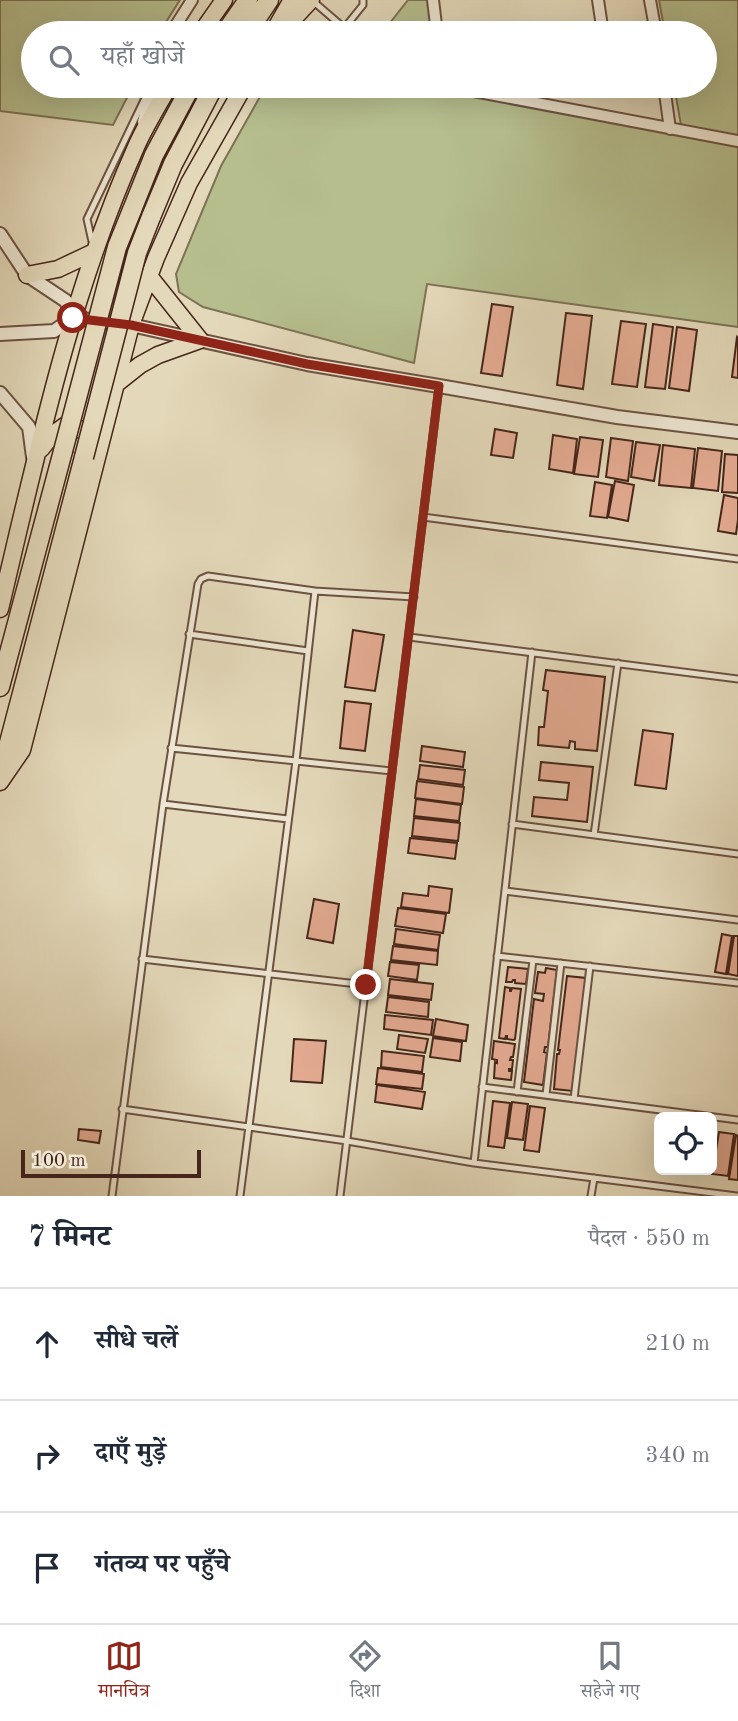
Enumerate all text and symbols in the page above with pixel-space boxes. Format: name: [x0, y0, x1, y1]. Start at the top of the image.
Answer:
search box: [21, 21, 717, 98]
icon: search: [45, 41, 83, 79]
text: यहाँ खोजें: [101, 44, 184, 70]
route start: [57, 302, 88, 333]
route end: [350, 969, 381, 1000]
map controls: [654, 1112, 717, 1175]
button: locate: [654, 1112, 717, 1175]
scale bar: [21, 1147, 201, 1179]
text: 100 m: [32, 1152, 85, 1171]
text: 7 मिनट: [28, 1223, 111, 1253]
text: पैदल · 550 m: [588, 1227, 710, 1250]
icon: ahead: [28, 1325, 66, 1363]
text: सीधे चलें: [95, 1328, 178, 1354]
text: 210 m: [645, 1332, 710, 1355]
icon: right: [28, 1437, 66, 1475]
text: दाएँ मुड़ें: [95, 1440, 166, 1466]
text: 340 m: [645, 1444, 710, 1467]
icon: arrive: [28, 1549, 66, 1587]
text: गंतव्य पर पहुँचे: [95, 1552, 230, 1578]
tab: मानचित्र: [98, 1637, 150, 1709]
tab: दिशा: [346, 1637, 384, 1709]
tab: सहेजे गए: [580, 1637, 640, 1709]

